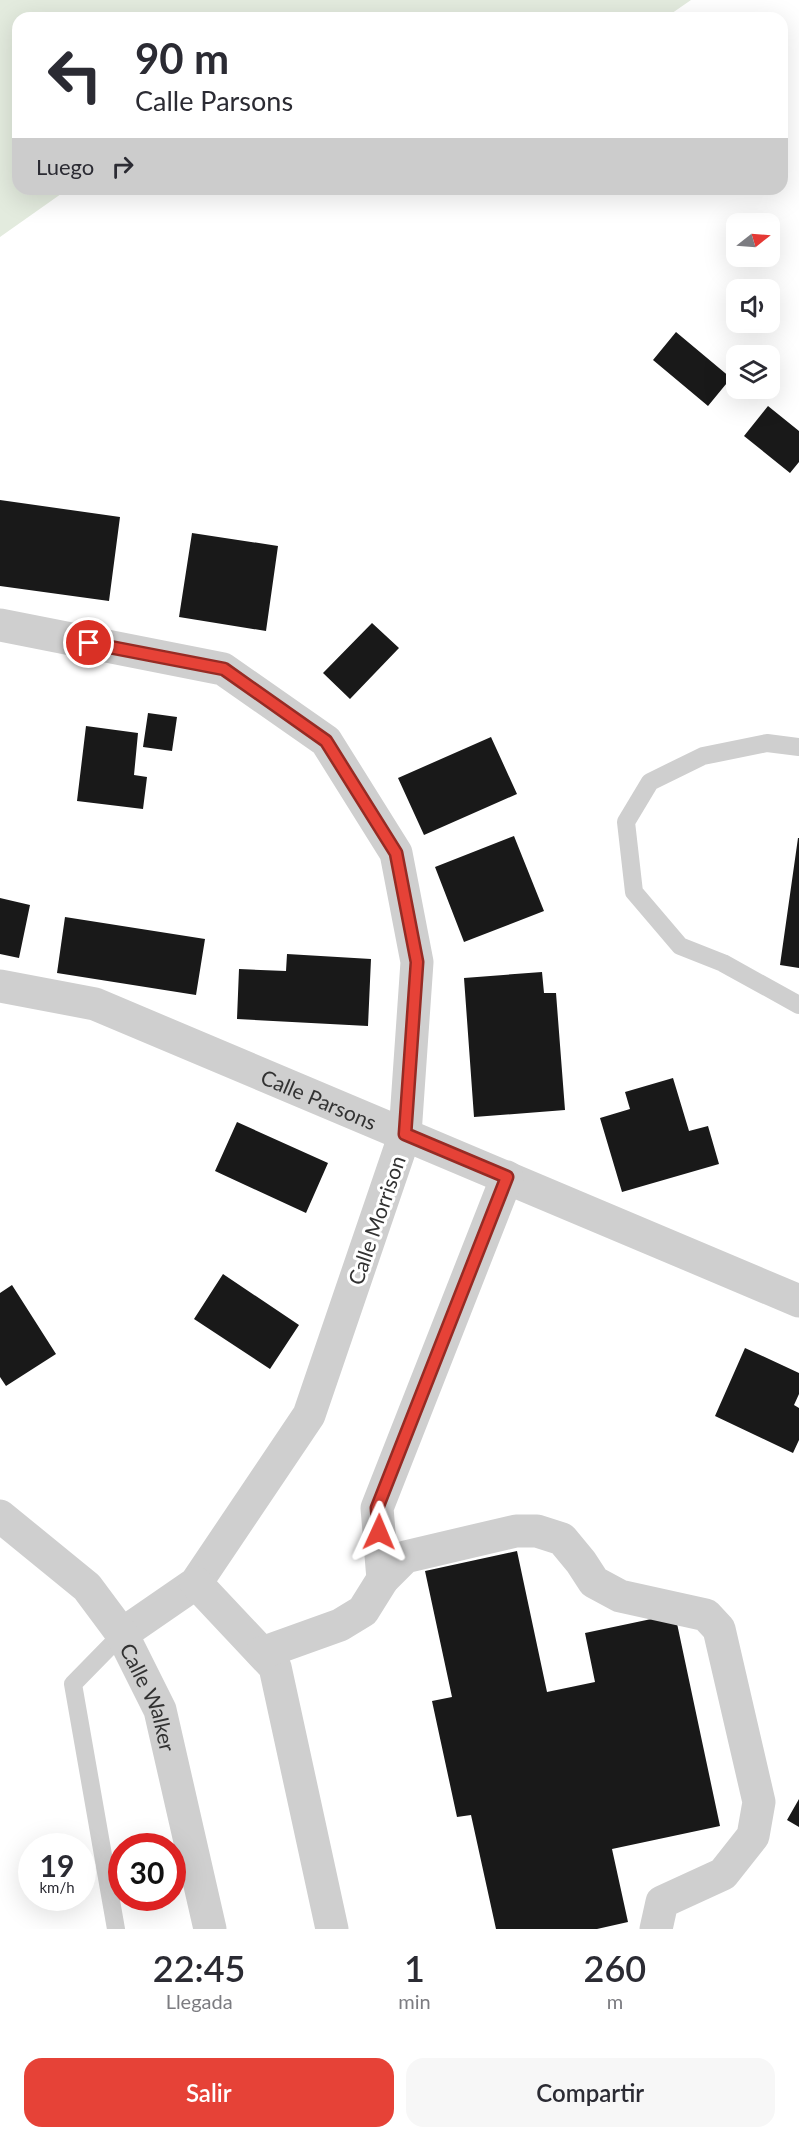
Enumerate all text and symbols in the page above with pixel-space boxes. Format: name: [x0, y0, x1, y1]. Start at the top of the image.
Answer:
text: 90 m: [135, 33, 229, 83]
icon: left: [36, 36, 114, 114]
text: Calle Parsons: [135, 84, 293, 117]
icon: right: [106, 150, 139, 183]
text: Luego: [36, 153, 94, 180]
north arrow: [726, 213, 780, 267]
map controls: [726, 213, 780, 399]
button: sound: [726, 279, 780, 333]
button: layers: [726, 345, 780, 399]
pin: [63, 617, 114, 668]
icon: arrive: [72, 626, 105, 659]
street label: Calle Parsons: [258, 1063, 381, 1134]
street label: Calle Morrison: [342, 1152, 410, 1288]
position arrow: [347, 1500, 411, 1564]
street label: Calle Walker: [116, 1639, 182, 1754]
speed limit sign: 30: [108, 1833, 186, 1911]
text: 19: [40, 1847, 74, 1883]
text: km/h: [39, 1878, 75, 1896]
text: 22:45: [153, 1946, 245, 1990]
text: 1: [404, 1946, 425, 1990]
text: 260: [584, 1946, 646, 1990]
text: Llegada: [166, 1989, 233, 2013]
text: min: [398, 1989, 431, 2013]
text: m: [607, 1989, 623, 2013]
button: Salir: [24, 2058, 394, 2127]
button: Compartir: [406, 2058, 775, 2127]

